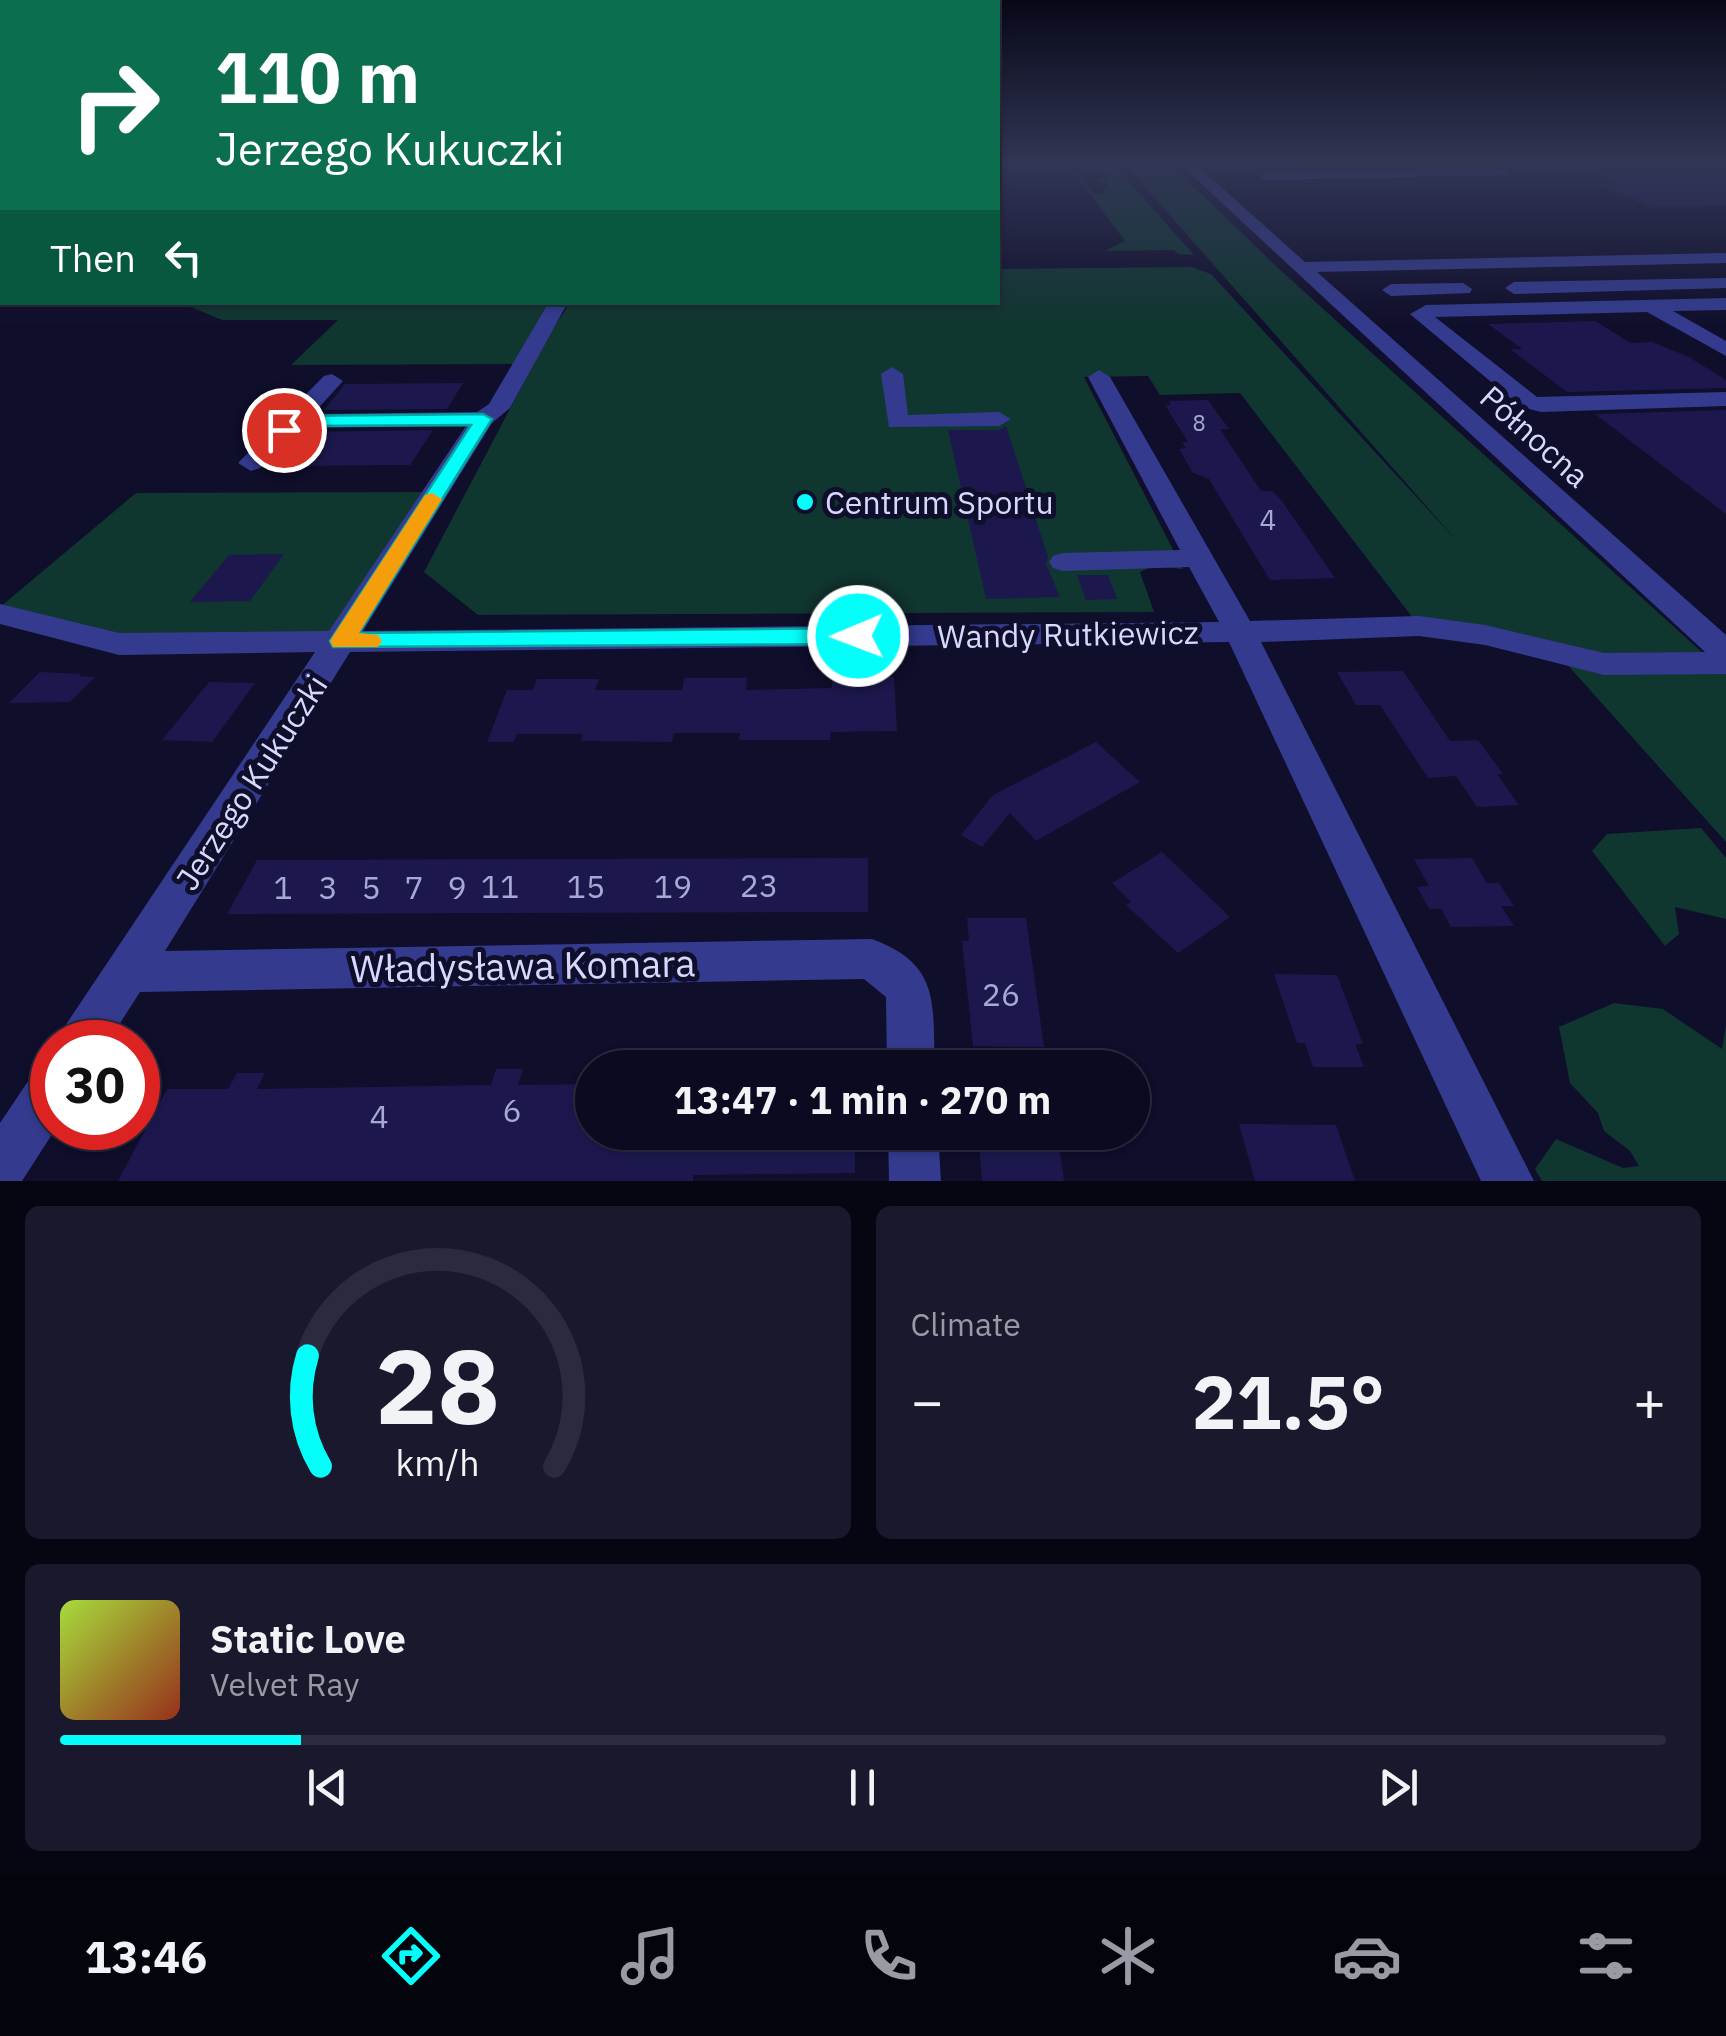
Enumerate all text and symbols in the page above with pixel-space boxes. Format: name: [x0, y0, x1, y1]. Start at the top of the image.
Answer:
text: 110 m: [215, 31, 420, 122]
icon: right: [50, 40, 180, 170]
text: Jerzego Kukuczki: [215, 119, 565, 177]
icon: left: [156, 230, 211, 285]
text: Then: [50, 233, 136, 282]
street label: Północna: [1472, 376, 1598, 496]
pin: [242, 388, 327, 473]
icon: arrive: [257, 403, 312, 458]
house number: 8: [1192, 408, 1206, 437]
place label: Centrum Sportu: [825, 481, 1054, 523]
marker: Centrum Sportu: [794, 491, 816, 513]
house number: 4: [1260, 501, 1276, 538]
position arrow: [806, 584, 910, 688]
street label: Wandy Rutkiewicz: [937, 611, 1199, 657]
street label: Jerzego Kukuczki: [166, 666, 336, 898]
house number: 23: [740, 864, 778, 906]
house number: 11: [481, 865, 519, 907]
house number: 15: [567, 865, 605, 907]
house number: 19: [654, 865, 692, 907]
house number: 1: [273, 866, 293, 908]
house number: 3: [318, 866, 338, 908]
house number: 5: [361, 866, 381, 908]
house number: 7: [404, 866, 424, 908]
house number: 9: [447, 866, 467, 908]
street label: Władysława Komara: [350, 937, 696, 993]
house number: 26: [982, 973, 1020, 1015]
speed limit sign: 30: [30, 1020, 160, 1150]
text: 13:47 · 1 min · 270 m: [674, 1075, 1051, 1124]
house number: 6: [502, 1089, 522, 1131]
house number: 4: [369, 1095, 389, 1137]
text: Climate: [911, 1303, 1021, 1345]
text: 28: [375, 1317, 500, 1453]
text: 21.5°: [1191, 1352, 1385, 1450]
text: −: [911, 1365, 944, 1436]
text: +: [1633, 1365, 1666, 1436]
text: km/h: [396, 1439, 480, 1486]
text: Static Love: [210, 1614, 406, 1663]
text: Velvet Ray: [210, 1663, 359, 1705]
icon: previous: [300, 1760, 355, 1815]
icon: pause: [835, 1760, 890, 1815]
icon: next: [1371, 1760, 1426, 1815]
icon: directions: [376, 1921, 446, 1991]
icon: music: [615, 1921, 685, 1991]
icon: phone: [854, 1921, 924, 1991]
icon: climate: [1093, 1921, 1163, 1991]
icon: car: [1332, 1921, 1402, 1991]
icon: filters: [1571, 1921, 1641, 1991]
text: 13:46: [85, 1927, 207, 1985]

